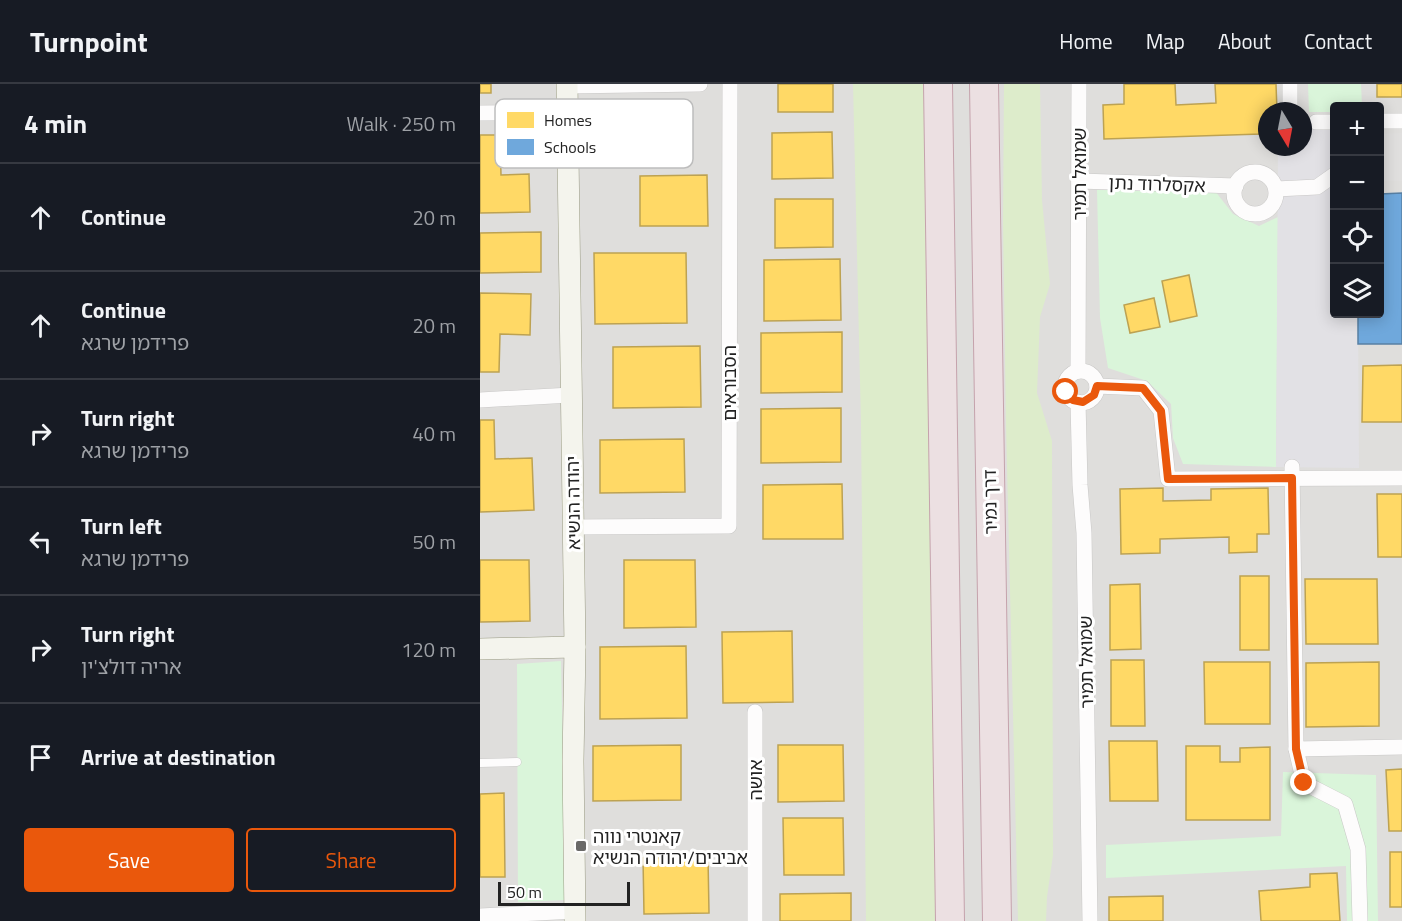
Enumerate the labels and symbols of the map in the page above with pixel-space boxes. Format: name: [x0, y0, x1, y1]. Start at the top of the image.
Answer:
legend: [495, 99, 693, 168]
north arrow: [1258, 102, 1312, 156]
text: Homes: [544, 108, 592, 132]
street label: שמואל תמיר: [1066, 127, 1093, 221]
text: Schools: [544, 135, 596, 159]
street label: אקסלרוד נתן: [1108, 169, 1206, 199]
street label: הסבוראים: [716, 345, 743, 421]
route start: [1052, 378, 1078, 404]
street label: יהודה הנשיא: [559, 456, 587, 550]
street label: דרך נמיר: [976, 469, 1004, 535]
street label: שמואל תמיר: [1072, 615, 1100, 709]
street label: אושה: [742, 759, 769, 801]
route end: [1290, 769, 1316, 795]
place label: קאנטרי נווה אביבים/יהודה הנשיא: [593, 823, 748, 871]
marker: קאנטרי נווה אביבים/יהודה הנשיא: [574, 839, 588, 853]
scale bar: [498, 879, 630, 906]

